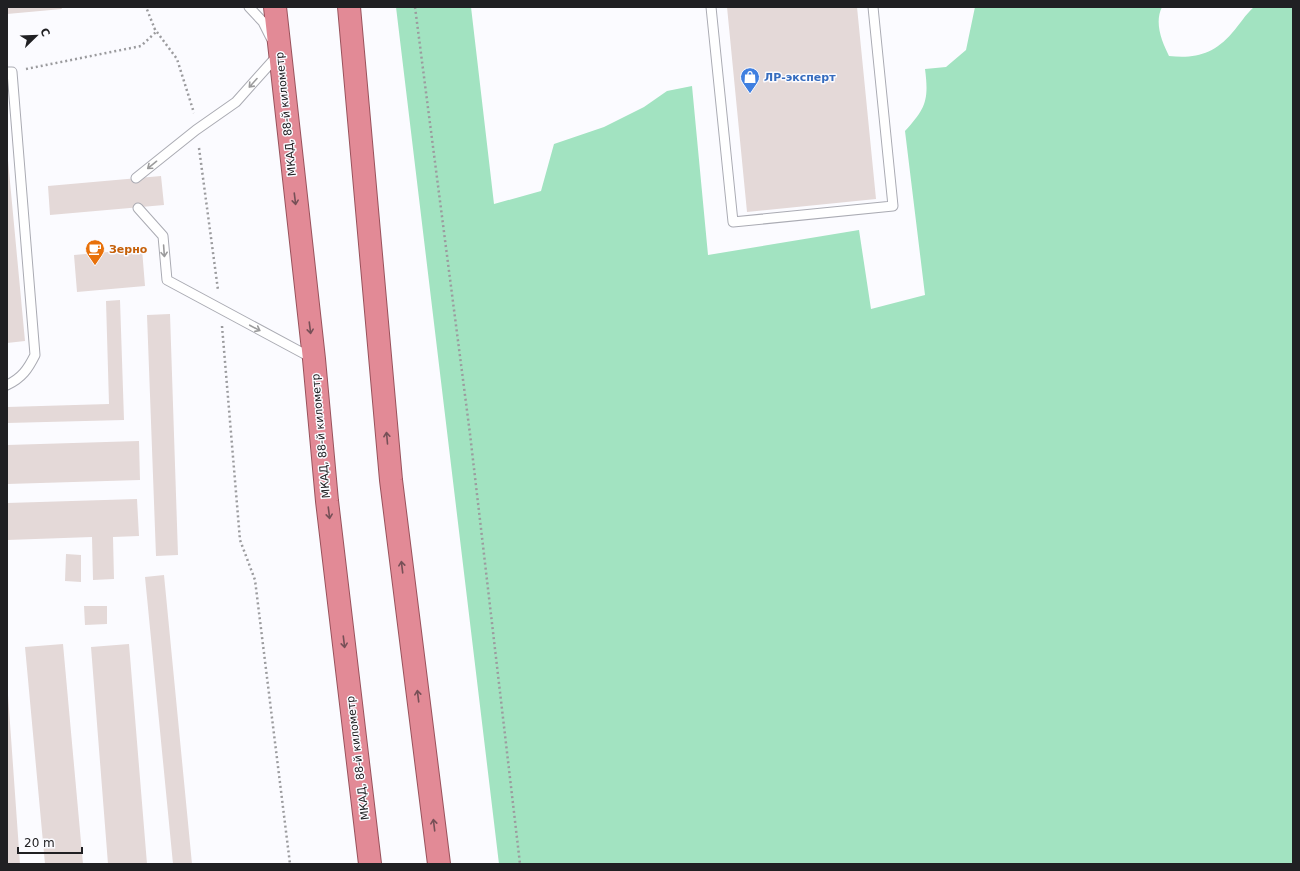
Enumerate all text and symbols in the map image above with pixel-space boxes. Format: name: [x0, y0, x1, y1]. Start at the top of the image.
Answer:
north arrow: [16, 16, 56, 56]
text: С: [37, 26, 52, 39]
street label: МКАД, 88-й километр: [273, 51, 299, 177]
shop icon: ЛР-эксперт: [739, 66, 761, 94]
place label: ЛР-эксперт: [764, 71, 836, 84]
one-way arrow: [248, 78, 258, 88]
one-way arrow: [147, 160, 158, 169]
one-way arrow: [292, 192, 299, 205]
cafe icon: Зерно: [84, 238, 106, 266]
place label: Зерно: [109, 243, 148, 256]
one-way arrow: [161, 244, 168, 257]
one-way arrow: [307, 321, 314, 334]
one-way arrow: [249, 325, 261, 332]
street label: МКАД, 88-й километр: [309, 373, 333, 499]
one-way arrow: [384, 432, 391, 445]
one-way arrow: [325, 506, 332, 519]
one-way arrow: [398, 561, 406, 574]
one-way arrow: [340, 635, 348, 648]
one-way arrow: [414, 690, 422, 703]
street label: МКАД, 88-й километр: [344, 695, 372, 821]
one-way arrow: [430, 819, 438, 832]
scale bar: [18, 829, 82, 855]
text: 20 m: [24, 836, 55, 850]

